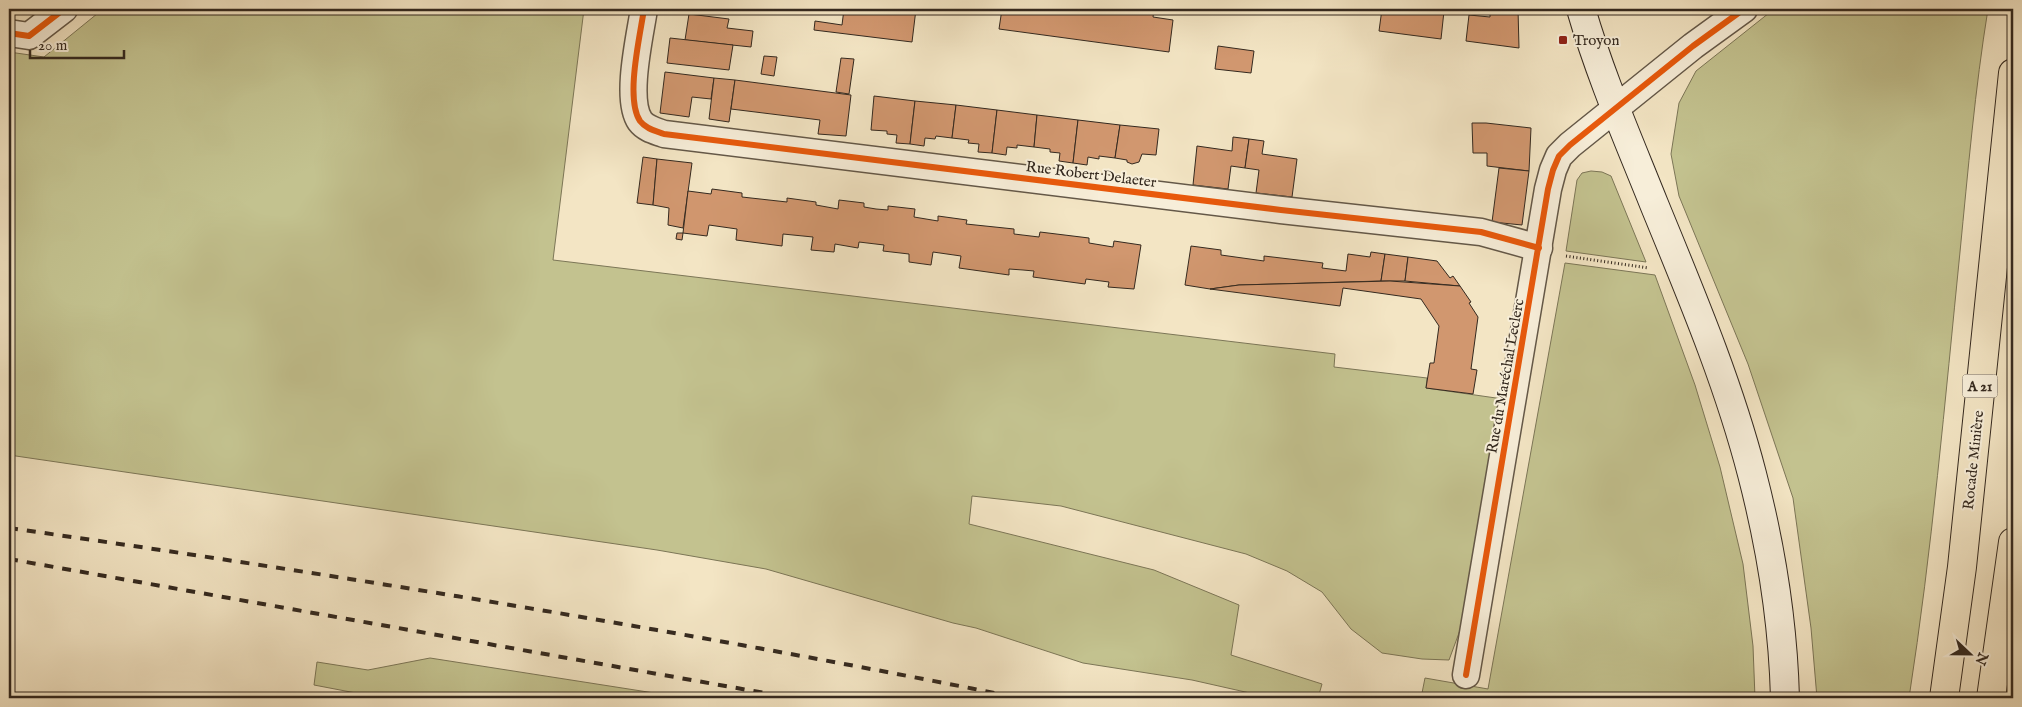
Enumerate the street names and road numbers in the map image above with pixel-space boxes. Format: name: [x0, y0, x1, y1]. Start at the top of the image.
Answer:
street label: Rue Robert Delaeter: [1025, 157, 1158, 192]
street label: Rue du Maréchal Leclerc: [1483, 297, 1528, 455]
road number: A 21: [1962, 374, 1998, 398]
street label: Rocade Minière: [1959, 409, 1988, 511]

